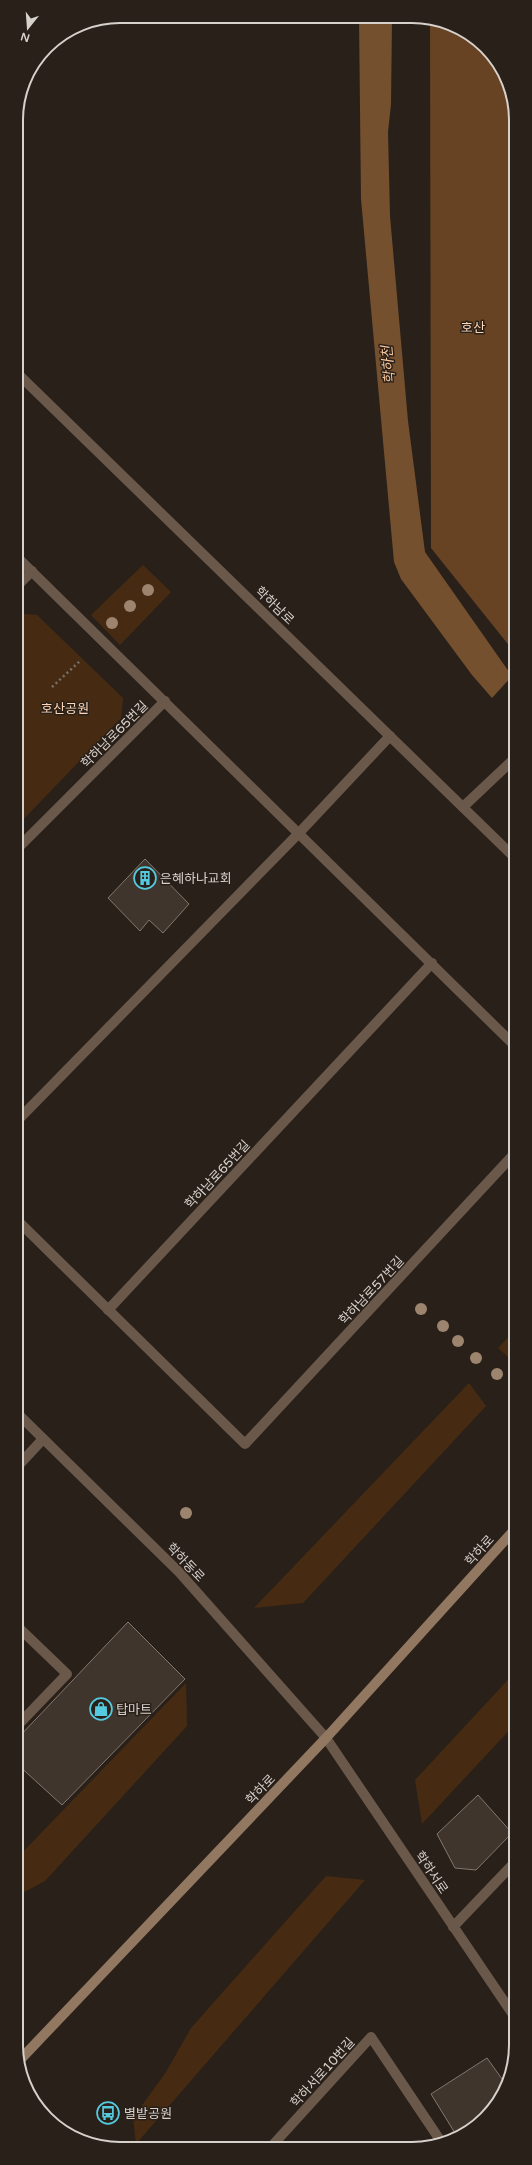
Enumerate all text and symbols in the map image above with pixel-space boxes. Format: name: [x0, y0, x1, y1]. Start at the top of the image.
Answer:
north arrow: [8, 8, 48, 48]
text: N: [19, 30, 31, 45]
park label: 호산: [461, 320, 485, 336]
water label: 학하천: [378, 344, 399, 385]
street label: 학하남로: [252, 583, 297, 628]
street label: 학하남로65번길: [78, 698, 152, 772]
park label: 호산공원: [41, 701, 89, 717]
building icon: 은혜하나교회: [132, 865, 158, 891]
place label: 은혜하나교회: [160, 871, 232, 887]
street label: 학하남로65번길: [182, 1137, 254, 1212]
street label: 학하남로57번길: [336, 1253, 408, 1328]
street label: 학하로: [462, 1532, 498, 1569]
street label: 학하동로: [163, 1540, 208, 1585]
shop icon: 탑마트: [88, 1696, 114, 1722]
place label: 탑마트: [116, 1702, 152, 1718]
street label: 학하로: [242, 1771, 279, 1808]
street label: 학하서로: [411, 1848, 451, 1897]
street label: 학하서로10번길: [287, 2035, 358, 2111]
bus stop icon: 별밭공원: [95, 2100, 121, 2126]
place label: 별밭공원: [124, 2106, 172, 2122]

